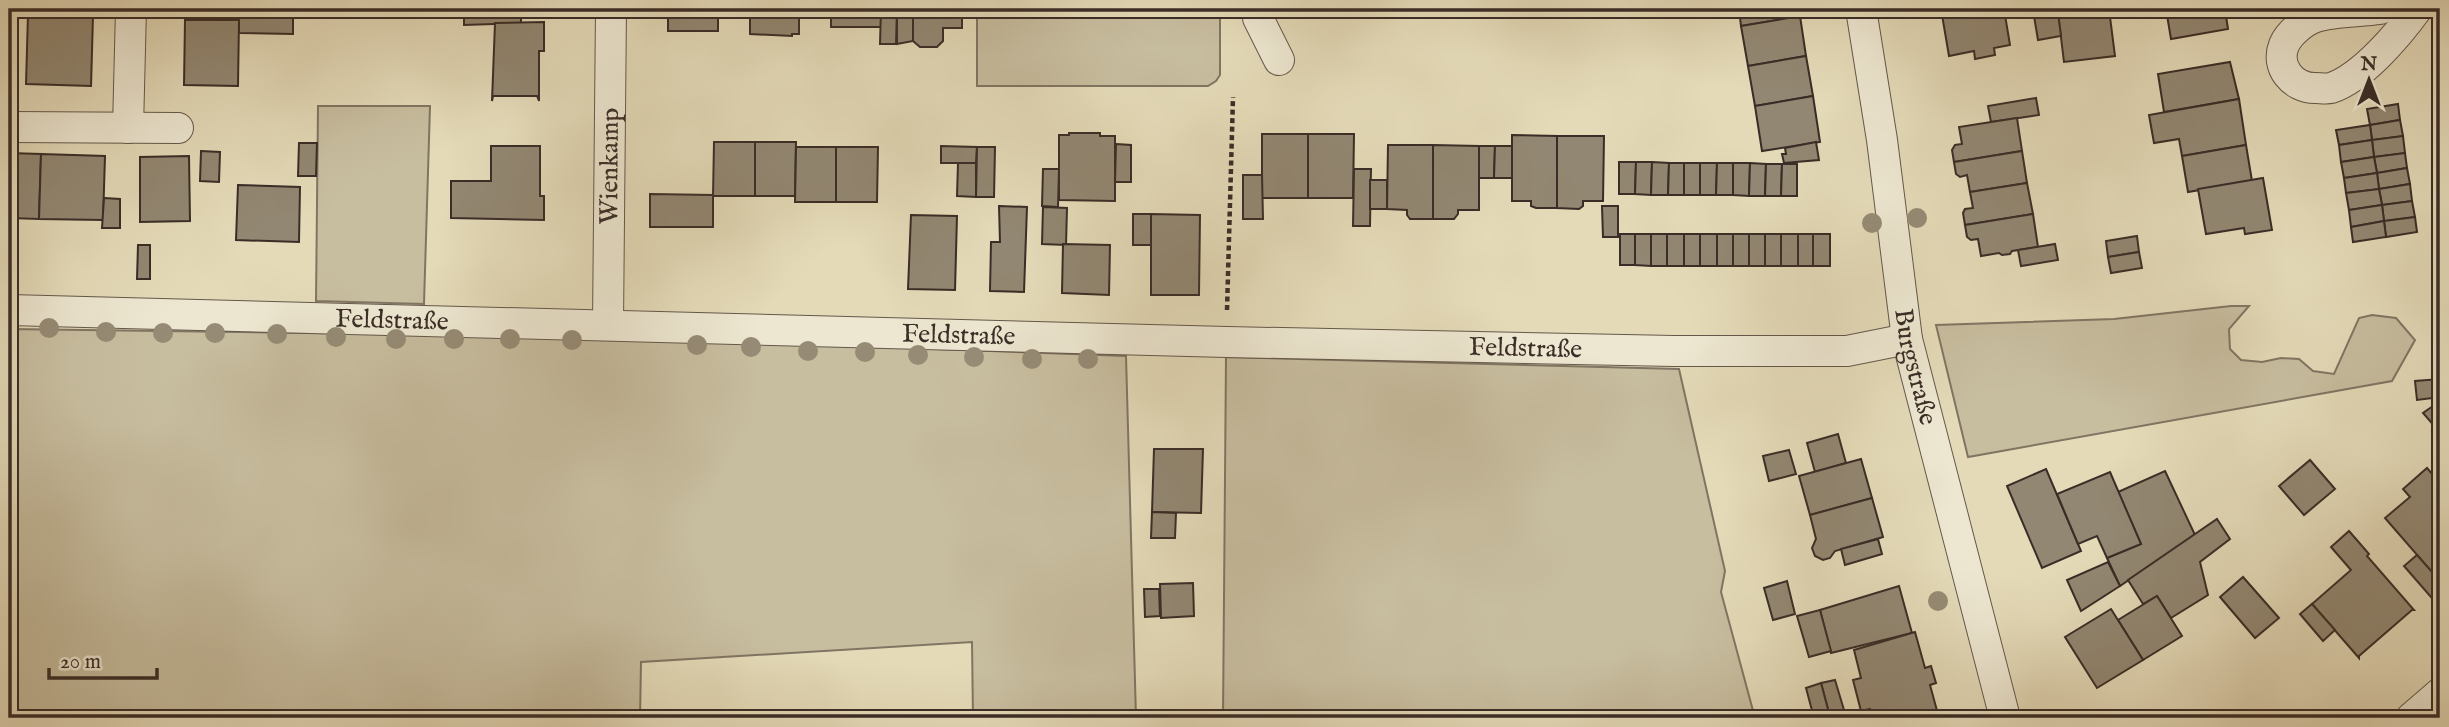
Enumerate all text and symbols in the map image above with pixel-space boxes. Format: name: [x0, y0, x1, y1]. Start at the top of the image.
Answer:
north arrow: [2334, 46, 2404, 116]
text: N: [2360, 53, 2378, 77]
street label: Wienkamp: [592, 107, 627, 225]
street label: Feldstraße: [335, 302, 449, 338]
street label: Burgstraße: [1887, 307, 1945, 428]
street label: Feldstraße: [902, 317, 1016, 353]
street label: Feldstraße: [1469, 330, 1583, 366]
scale bar: [49, 636, 158, 680]
text: 20 m: [60, 649, 101, 676]

